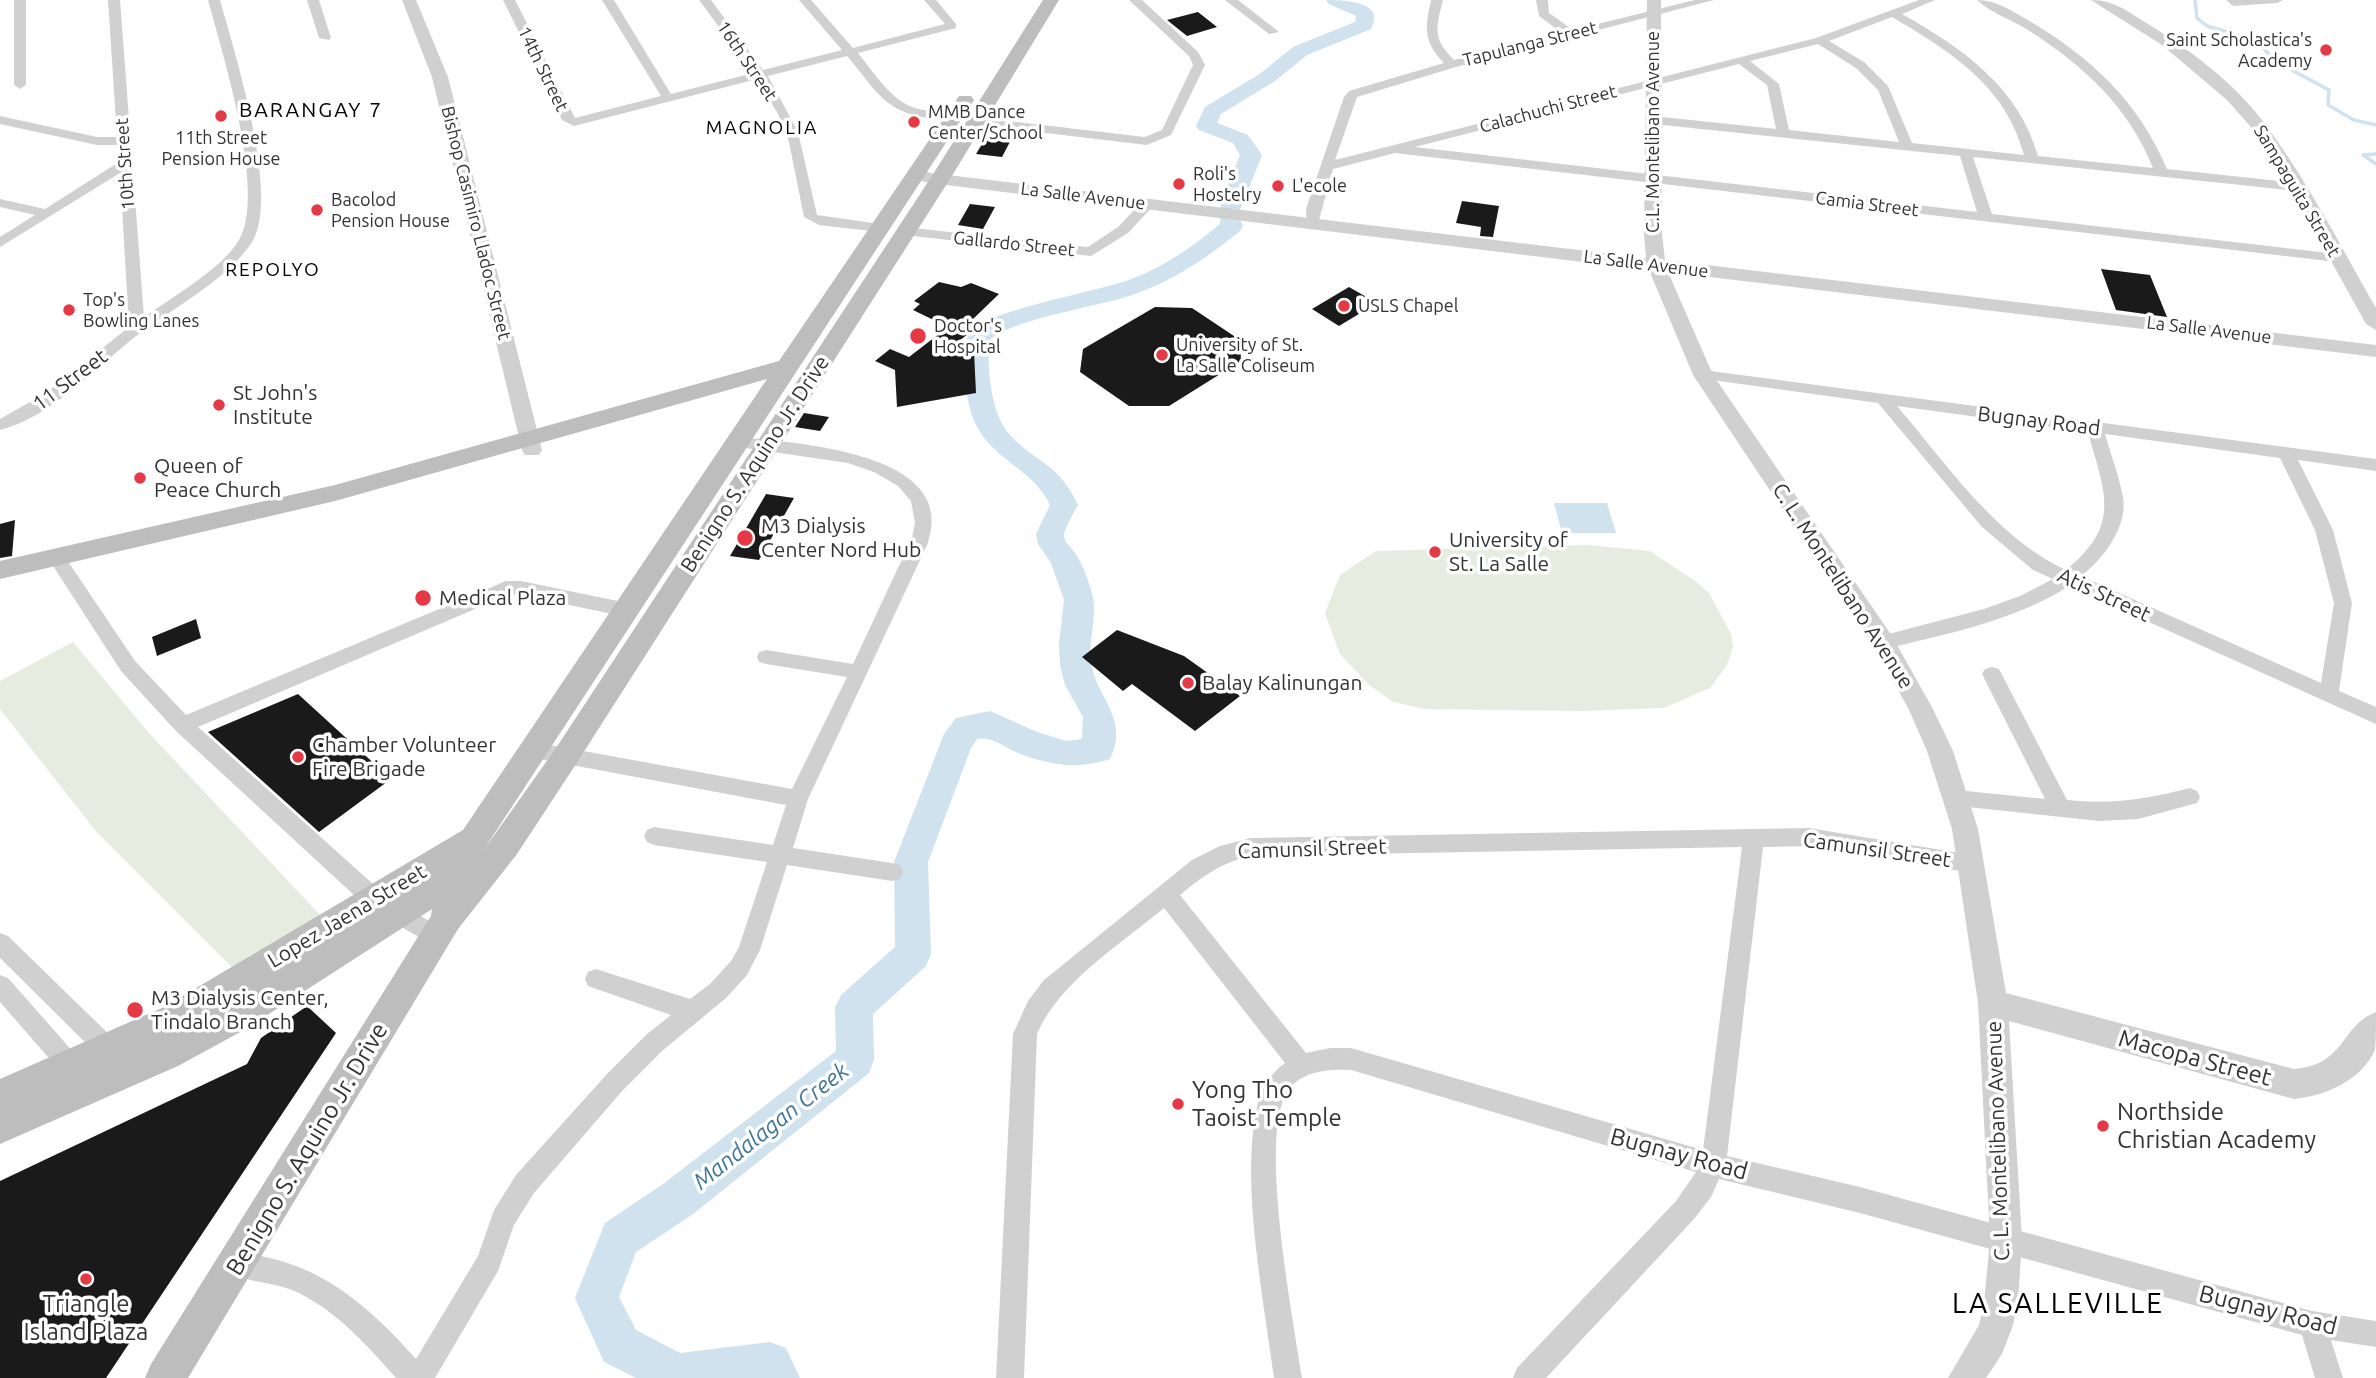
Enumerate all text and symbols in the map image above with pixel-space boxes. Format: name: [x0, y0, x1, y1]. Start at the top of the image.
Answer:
street label: 16th Street: [712, 17, 782, 105]
street label: Tapulanga Street: [1461, 17, 1599, 71]
street label: 14th Street: [513, 23, 573, 115]
place label: Saint Scholastica's Academy: [2166, 29, 2312, 72]
street label: C.L. Montelibano Avenue: [1642, 31, 1664, 233]
marker: Saint Scholastica's Academy: [2318, 42, 2334, 58]
street label: Calachuchi Street: [1477, 80, 1619, 138]
district label: BARANGAY 7: [240, 97, 382, 123]
place label: MMB Dance Center/School: [928, 101, 1043, 144]
street label: Bishop Casimiro Lladoc Street: [437, 104, 515, 342]
marker: 11th Street Pension House: [213, 108, 229, 124]
marker: MMB Dance Center/School: [906, 114, 922, 130]
street label: 10th Street: [111, 117, 139, 211]
district label: MAGNOLIA: [707, 117, 817, 139]
street label: Sampaguita Street: [2249, 121, 2345, 261]
place label: 11th Street Pension House: [162, 127, 280, 170]
place label: Roli's Hostelry: [1193, 163, 1261, 206]
place label: L'ecole: [1292, 175, 1347, 197]
marker: Roli's Hostelry: [1171, 176, 1187, 192]
street label: La Salle Avenue: [1019, 178, 1147, 214]
marker: L'ecole: [1270, 178, 1286, 194]
street label: Camia Street: [1814, 187, 1920, 221]
place label: Bacolod Pension House: [331, 189, 450, 232]
marker: Bacolod Pension House: [309, 202, 325, 218]
street label: Gallardo Street: [952, 227, 1076, 261]
street label: La Salle Avenue: [1582, 246, 1710, 282]
district label: REPOLYO: [226, 259, 320, 281]
place label: Top's Bowling Lanes: [83, 289, 199, 332]
place label: USLS Chapel: [1358, 295, 1458, 317]
marker: USLS Chapel: [1336, 298, 1352, 314]
marker: Top's Bowling Lanes: [61, 302, 77, 318]
street label: La Salle Avenue: [2145, 312, 2273, 348]
place label: Doctor's Hospital: [934, 315, 1002, 358]
marker: Doctor's Hospital: [908, 326, 928, 346]
place label: University of St. La Salle Coliseum: [1176, 334, 1315, 376]
street label: 11 Street: [28, 344, 112, 416]
marker: University of St. La Salle Coliseum: [1154, 347, 1170, 363]
street label: Benigno S. Aquino Jr. Drive: [675, 351, 835, 577]
place label: St John's Institute: [233, 380, 317, 430]
marker: St John's Institute: [211, 397, 227, 413]
street label: Bugnay Road: [1976, 401, 2102, 441]
place label: Queen of Peace Church: [154, 453, 281, 503]
marker: Queen of Peace Church: [132, 470, 148, 486]
street label: C. L. Montelibano Avenue: [1767, 478, 1919, 694]
place label: M3 Dialysis Center Nord Hub: [761, 513, 921, 563]
place label: University of St. La Salle: [1449, 527, 1568, 577]
marker: M3 Dialysis Center Nord Hub: [735, 528, 755, 548]
marker: University of St. La Salle: [1427, 544, 1443, 560]
street label: Atis Street: [2054, 563, 2154, 627]
place label: Medical Plaza: [439, 585, 566, 611]
marker: Medical Plaza: [413, 588, 433, 608]
place label: Balay Kalinungan: [1202, 670, 1362, 696]
marker: Balay Kalinungan: [1180, 675, 1196, 691]
place label: Chamber Volunteer Fire Brigade: [312, 732, 496, 782]
marker: Chamber Volunteer Fire Brigade: [290, 749, 306, 765]
street label: Camunsil Street: [1801, 827, 1953, 873]
street label: Camunsil Street: [1237, 834, 1387, 864]
street label: Lopez Jaena Street: [263, 859, 431, 973]
place label: M3 Dialysis Center, Tindalo Branch: [151, 985, 329, 1035]
marker: M3 Dialysis Center, Tindalo Branch: [125, 1000, 145, 1020]
street label: Benigno S. Aquino Jr. Drive: [220, 1017, 394, 1281]
street label: C. L. Montelibano Avenue: [1981, 1020, 2015, 1262]
street label: Macopa Street: [2115, 1024, 2275, 1092]
water label: Mandalagan Creek: [688, 1057, 854, 1195]
place label: Yong Tho Taoist Temple: [1192, 1076, 1342, 1132]
marker: Yong Tho Taoist Temple: [1170, 1096, 1186, 1112]
place label: Northside Christian Academy: [2117, 1098, 2316, 1154]
marker: Northside Christian Academy: [2095, 1118, 2111, 1134]
street label: Bugnay Road: [1607, 1122, 1751, 1186]
marker: Triangle Island Plaza: [78, 1271, 94, 1287]
street label: Bugnay Road: [2196, 1279, 2340, 1341]
district label: LA SALLEVILLE: [1954, 1287, 2162, 1321]
place label: Triangle Island Plaza: [24, 1290, 148, 1346]

